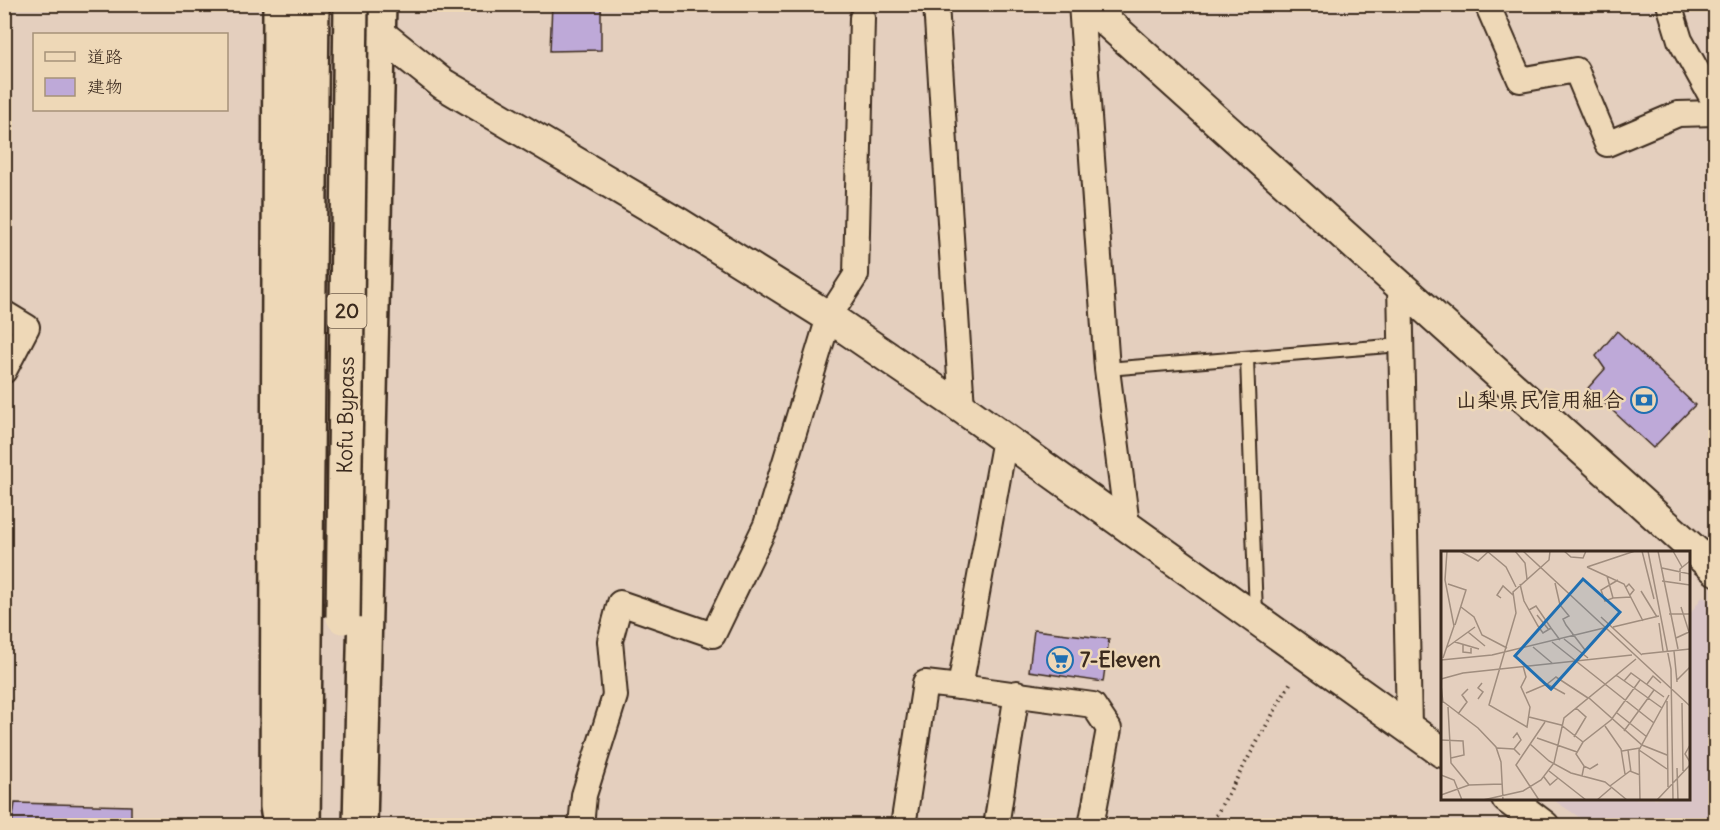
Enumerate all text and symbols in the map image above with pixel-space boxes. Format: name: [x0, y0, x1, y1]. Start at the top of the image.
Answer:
legend: [33, 33, 228, 111]
text: 道路: [87, 45, 123, 68]
text: 建物: [87, 75, 123, 98]
road number: 20: [328, 294, 366, 328]
street label: Kofu Bypass: [331, 356, 360, 474]
bank icon: 山梨県民信用組合: [1629, 385, 1659, 415]
place label: 山梨県民信用組合: [1456, 386, 1624, 413]
inset map: [1441, 551, 1690, 800]
supermarket icon: 7-Eleven: [1045, 645, 1075, 675]
place label: 7-Eleven: [1080, 646, 1161, 673]

